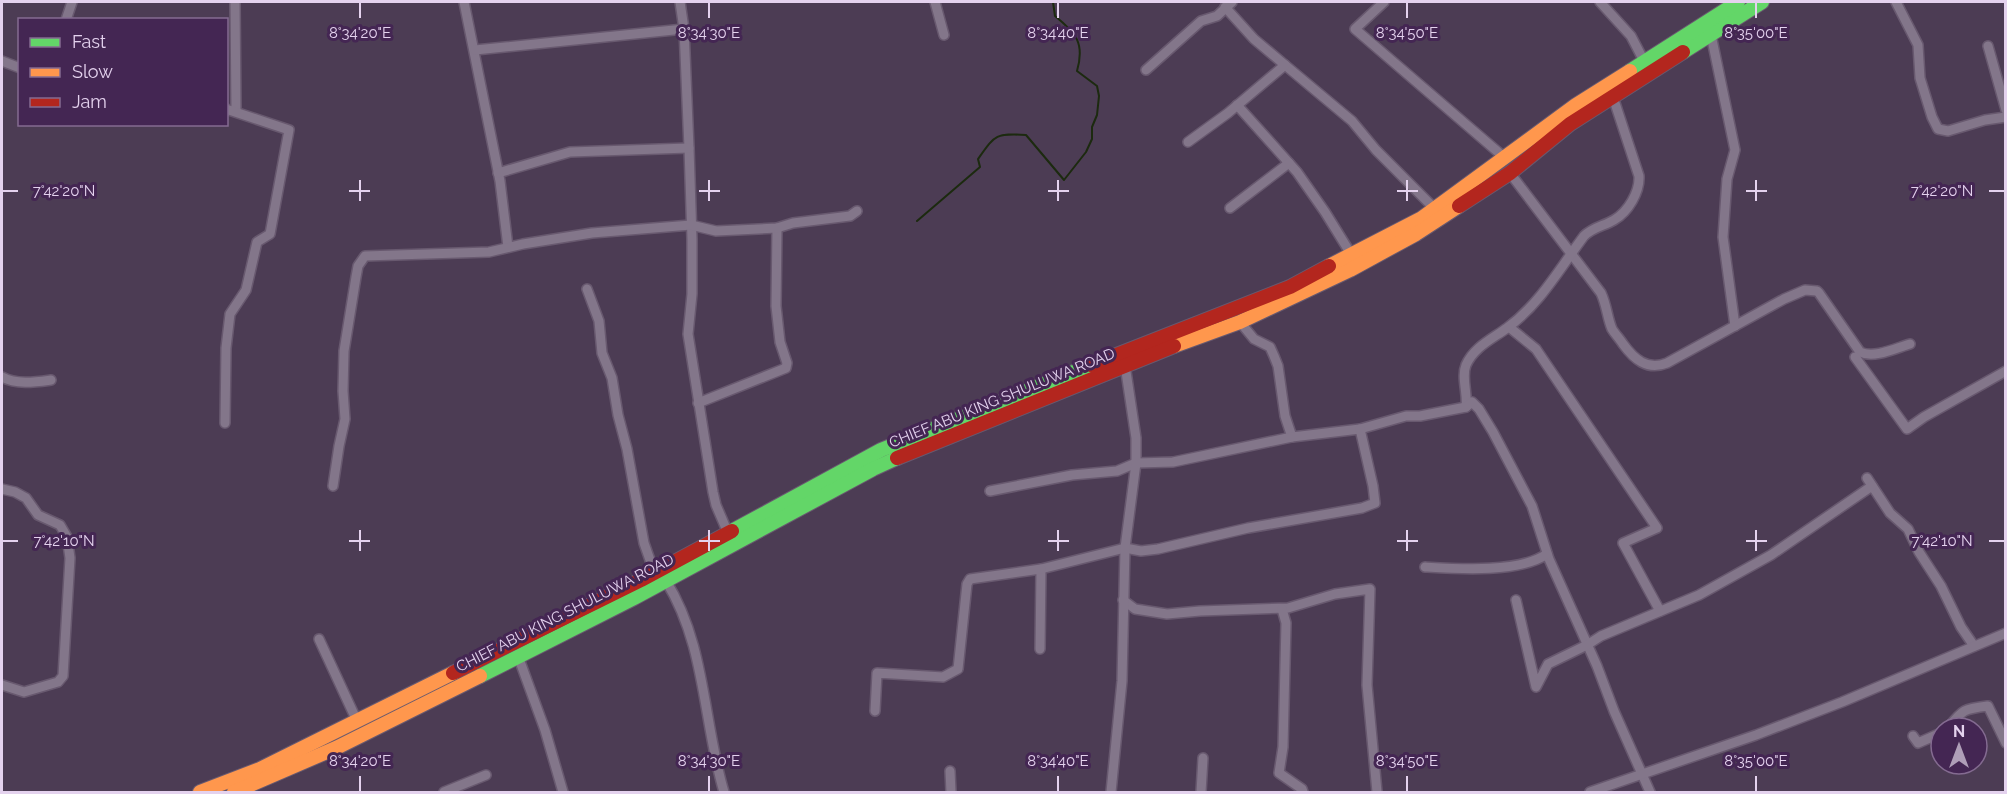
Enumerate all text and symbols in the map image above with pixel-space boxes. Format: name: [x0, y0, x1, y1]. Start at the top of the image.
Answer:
legend: [18, 18, 228, 126]
text: 8°34'20"E: [329, 24, 391, 42]
text: 8°34'30"E: [678, 24, 740, 42]
text: 8°34'40"E: [1027, 24, 1089, 42]
text: 8°34'50"E: [1376, 24, 1438, 42]
text: 8°35'00"E: [1724, 24, 1788, 42]
text: Fast: [72, 31, 106, 52]
text: Slow: [72, 61, 113, 82]
text: Jam: [72, 91, 107, 112]
text: 7°42'20"N: [33, 182, 95, 200]
text: 7°42'20"N: [1911, 182, 1973, 200]
street label: CHIEF ABU KING SHULUWA ROAD: [887, 344, 1118, 452]
text: 7°42'10"N: [33, 532, 95, 550]
text: 7°42'10"N: [1911, 532, 1973, 550]
street label: CHIEF ABU KING SHULUWA ROAD: [453, 550, 677, 676]
north arrow: [1929, 716, 1989, 776]
text: N: [1953, 722, 1965, 741]
text: 8°34'20"E: [329, 752, 391, 770]
text: 8°34'30"E: [678, 752, 740, 770]
text: 8°34'40"E: [1027, 752, 1089, 770]
text: 8°34'50"E: [1376, 752, 1438, 770]
text: 8°35'00"E: [1724, 752, 1788, 770]

